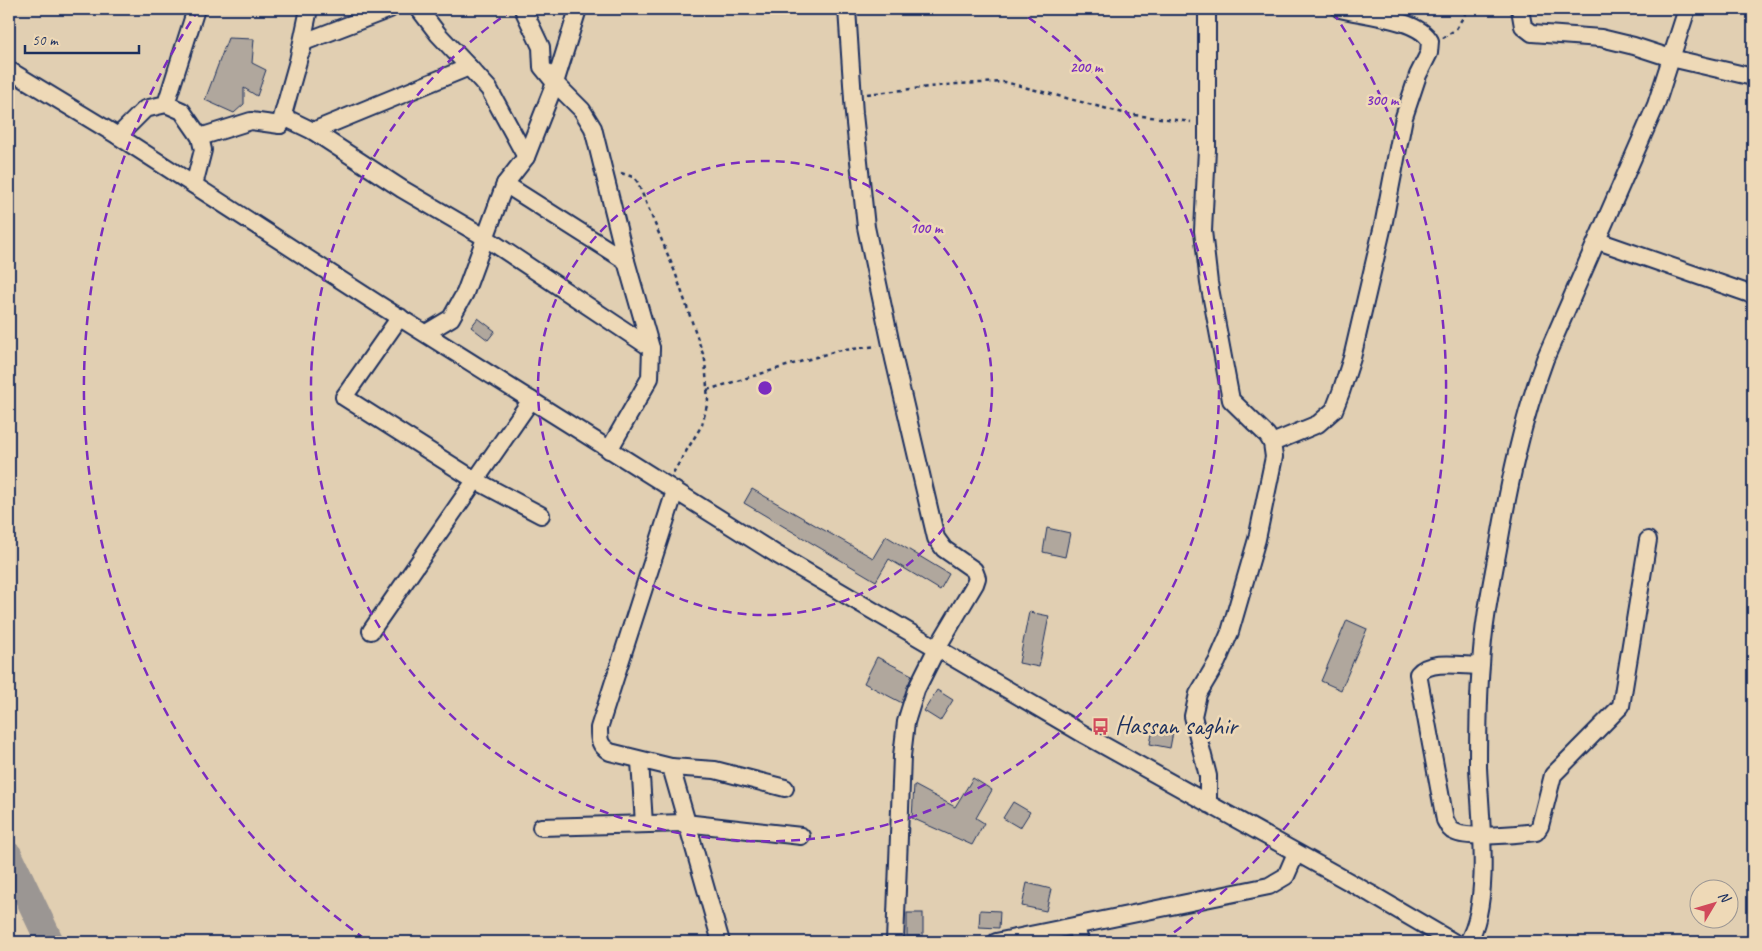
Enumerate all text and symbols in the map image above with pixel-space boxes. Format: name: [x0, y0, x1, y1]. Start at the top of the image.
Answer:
scale bar: [25, 22, 139, 54]
text: 50 m: [32, 31, 59, 50]
text: 200 m: [1070, 58, 1104, 77]
text: 300 m: [1366, 91, 1400, 110]
text: 100 m: [910, 219, 944, 238]
centre of rings: [756, 379, 774, 397]
place label: Hassan saghir: [1115, 710, 1240, 742]
bus stop icon: Hassan saghir: [1091, 716, 1111, 736]
north arrow: [1690, 878, 1740, 928]
text: N: [1714, 888, 1735, 907]

